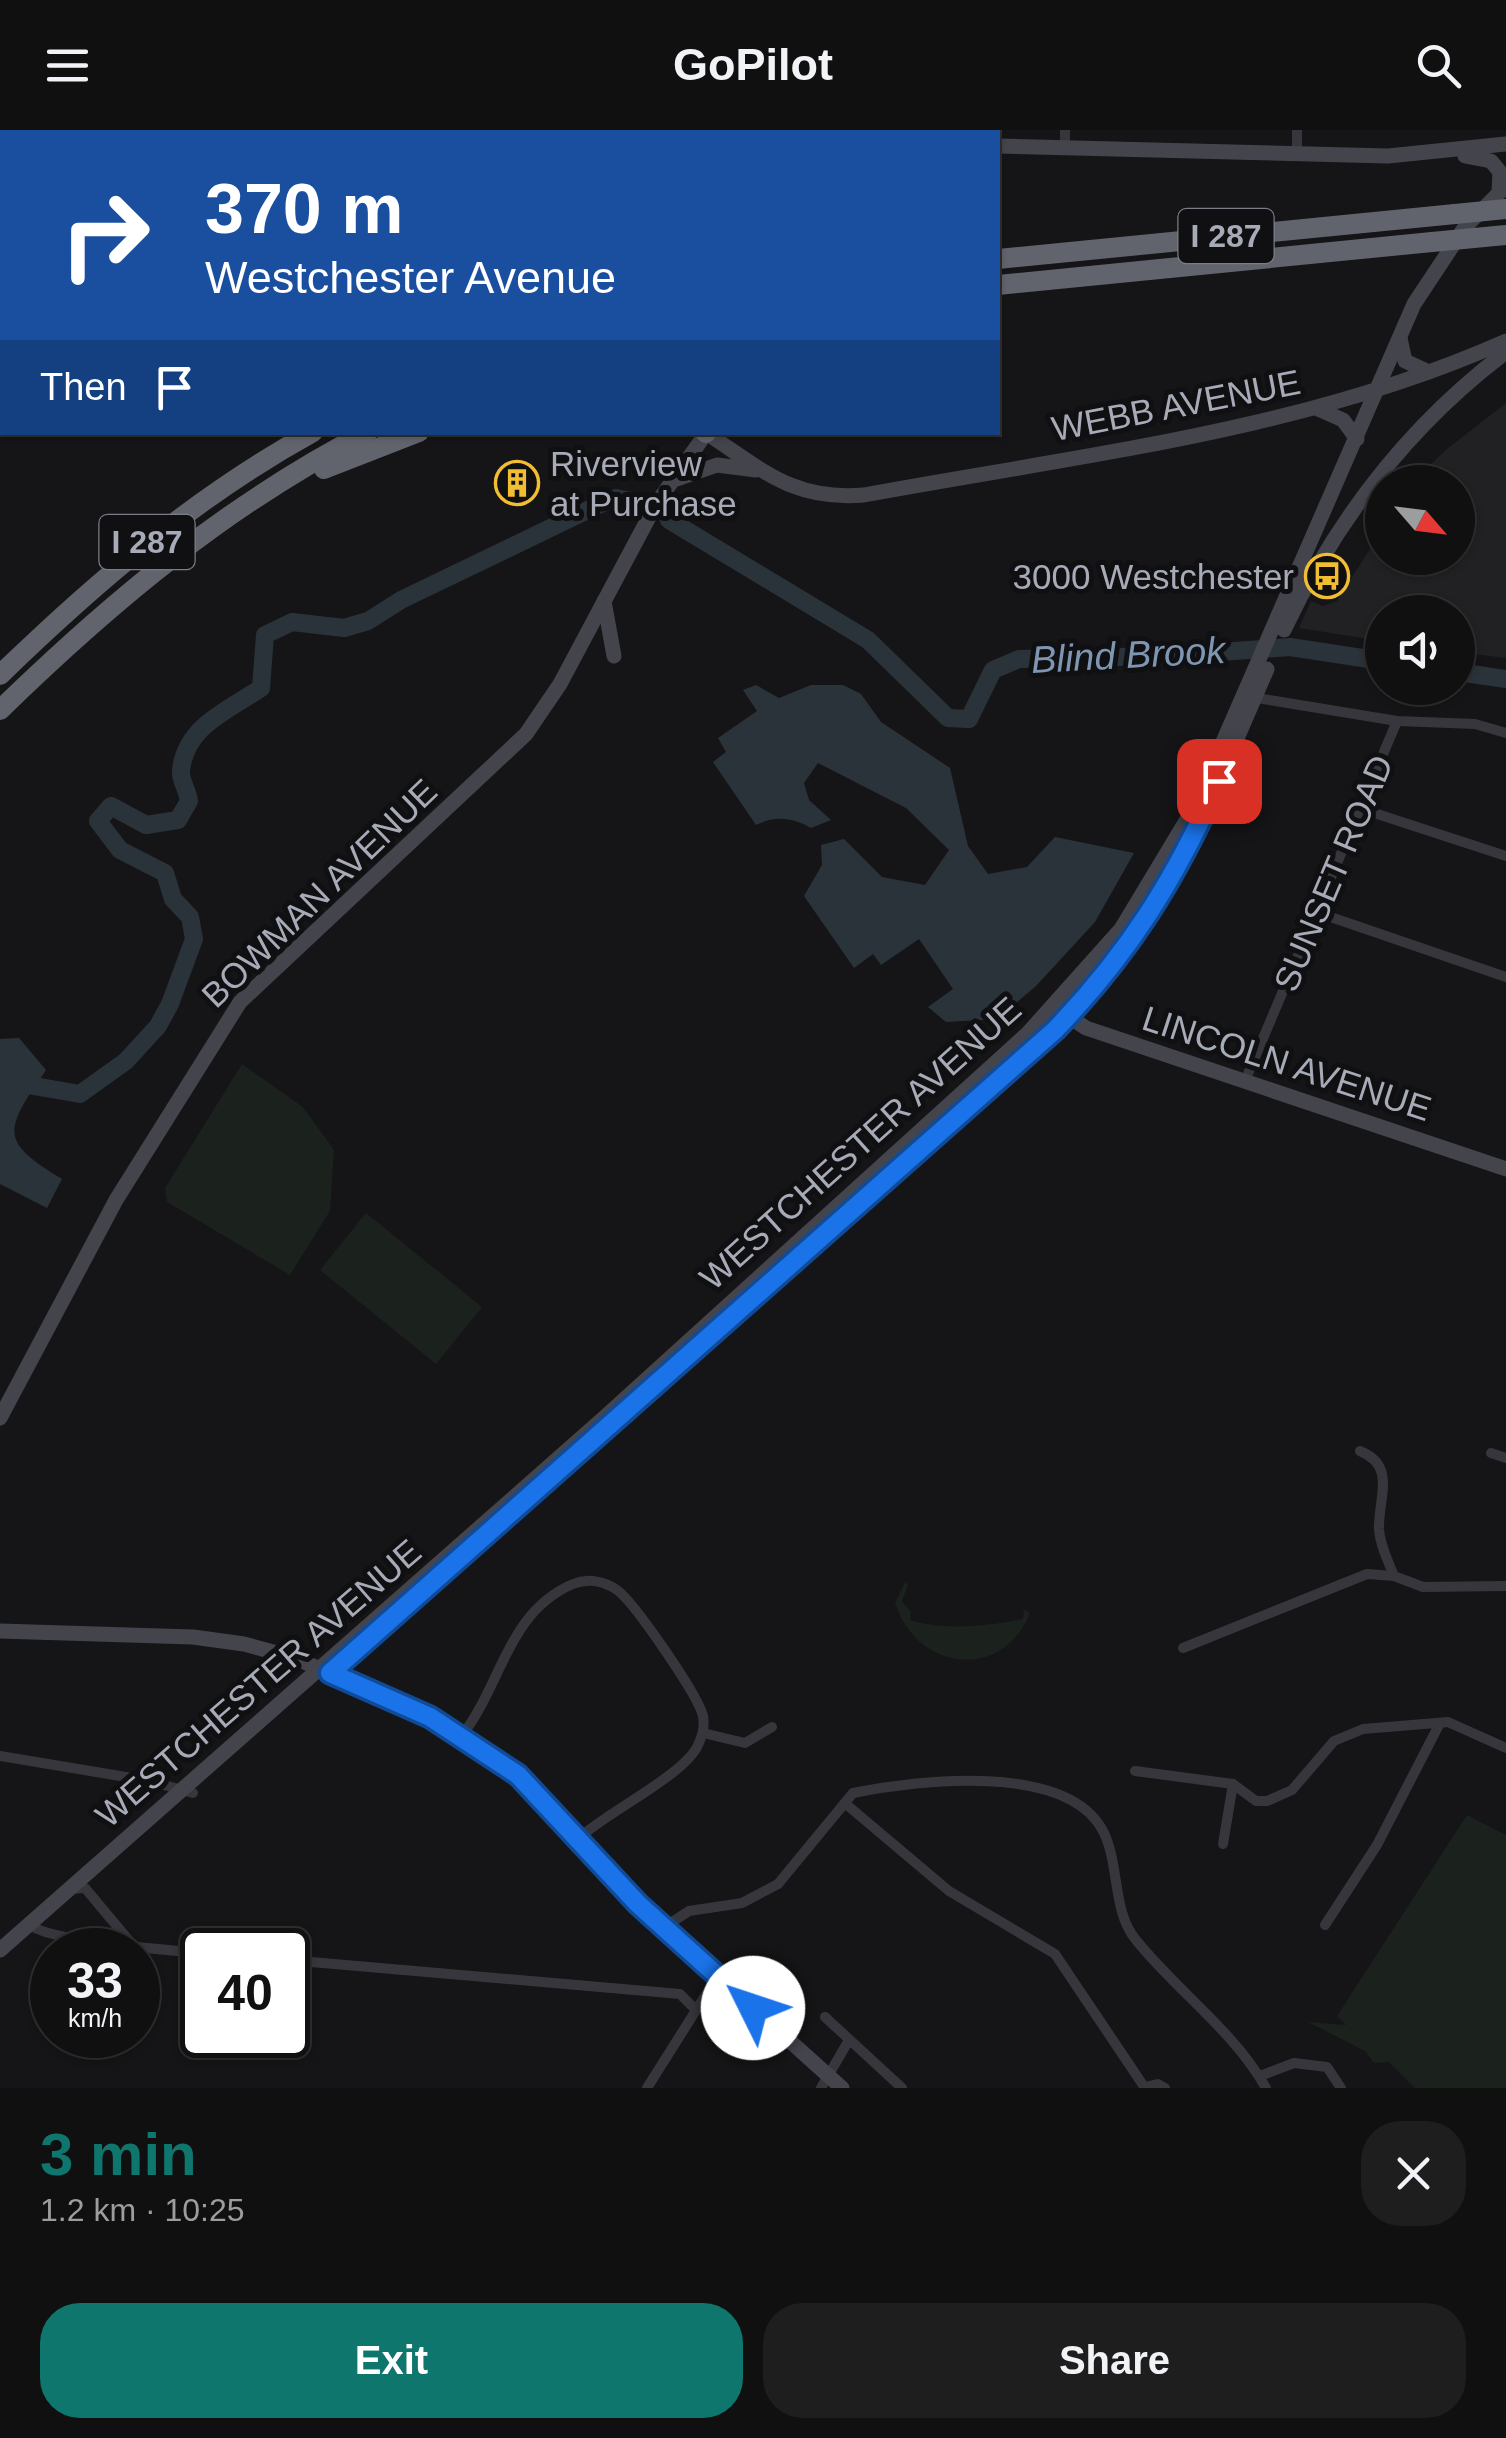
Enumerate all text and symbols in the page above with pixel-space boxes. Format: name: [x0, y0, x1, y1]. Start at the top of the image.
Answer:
icon: menu: [40, 38, 95, 93]
icon: search: [1411, 38, 1466, 93]
text: GoPilot: [673, 39, 833, 90]
icon: right: [40, 170, 170, 300]
text: 370 m: [205, 170, 403, 248]
road number: I 287: [1178, 209, 1274, 263]
text: Westchester Avenue: [205, 252, 616, 303]
icon: arrive: [147, 360, 202, 415]
street label: WEBB AVENUE: [1048, 362, 1304, 448]
text: Then: [40, 366, 127, 408]
place label: Riverview at Purchase: [550, 444, 737, 523]
building icon: Riverview at Purchase: [494, 460, 540, 506]
north arrow: [1365, 465, 1475, 575]
map controls: [1365, 465, 1475, 705]
road number: I 287: [100, 515, 194, 569]
bus stop icon: 3000 Westchester: [1304, 553, 1350, 599]
place label: 3000 Westchester: [1013, 557, 1294, 596]
button: sound: [1365, 595, 1475, 705]
water label: Blind Brook: [1030, 629, 1228, 681]
pin: [1177, 739, 1262, 824]
street label: SUNSET ROAD: [1266, 749, 1400, 997]
icon: arrive: [1192, 754, 1247, 809]
street label: BOWMAN AVENUE: [194, 771, 444, 1015]
street label: WESTCHESTER AVENUE: [692, 989, 1028, 1297]
street label: LINCOLN AVENUE: [1138, 998, 1436, 1128]
street label: WESTCHESTER AVENUE: [88, 1531, 428, 1835]
speed limit sign: 40: [180, 1928, 310, 2058]
text: 33: [67, 1953, 123, 2009]
position arrow: [701, 1956, 805, 2060]
text: km/h: [68, 2004, 122, 2032]
text: 3 min: [40, 2121, 197, 2188]
button: close: [1361, 2121, 1466, 2226]
text: 1.2 km · 10:25: [40, 2192, 245, 2228]
button: Exit: [40, 2303, 743, 2418]
button: Share: [763, 2303, 1466, 2418]

